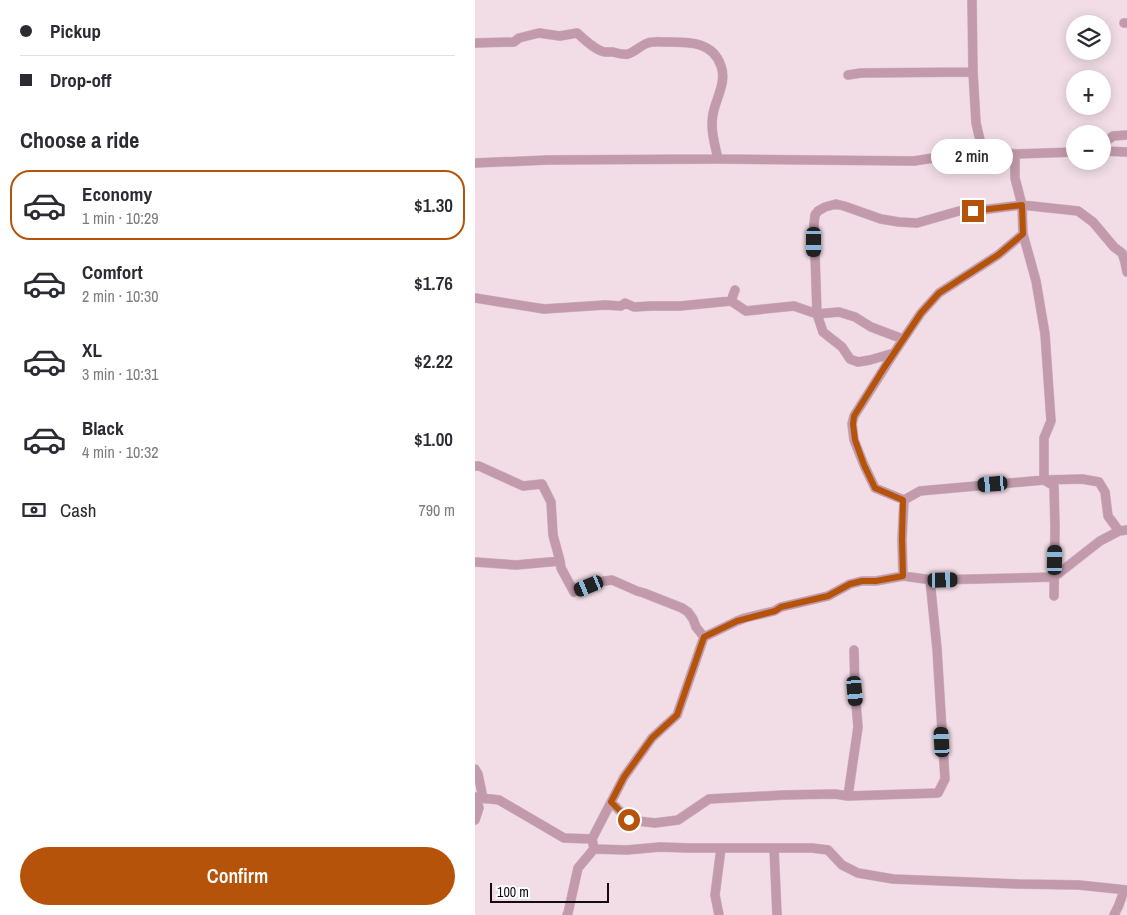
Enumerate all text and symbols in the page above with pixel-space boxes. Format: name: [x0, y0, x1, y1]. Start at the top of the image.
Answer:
map controls: [1066, 15, 1111, 170]
button: layers: [1066, 15, 1111, 60]
text: Pickup: [50, 18, 101, 44]
text: Drop-off: [50, 67, 111, 93]
button: +: [1066, 70, 1111, 115]
text: Choose a ride: [20, 125, 139, 155]
button: −: [1066, 125, 1111, 170]
callout: 2 min: [932, 138, 1014, 174]
text: 2 min: [955, 145, 989, 167]
text: Economy: [82, 181, 152, 207]
icon: car: [22, 183, 67, 228]
text: $1.30: [414, 192, 453, 218]
route end: [962, 200, 984, 222]
text: 1 min · 10:29: [82, 207, 159, 229]
car: [806, 227, 821, 257]
text: Comfort: [82, 259, 143, 285]
icon: car: [22, 261, 67, 306]
text: $1.76: [414, 270, 453, 296]
text: 2 min · 10:30: [82, 285, 159, 307]
text: XL: [82, 337, 102, 363]
icon: car: [22, 339, 67, 384]
text: $2.22: [414, 348, 453, 374]
text: 3 min · 10:31: [82, 363, 159, 385]
text: Black: [82, 415, 124, 441]
icon: car: [22, 417, 67, 462]
text: $1.00: [414, 426, 453, 452]
text: 4 min · 10:32: [82, 441, 159, 463]
car: [977, 475, 1008, 493]
icon: cash: [20, 496, 48, 524]
text: Cash: [60, 497, 96, 523]
text: 790 m: [419, 499, 455, 521]
car: [1047, 545, 1062, 575]
car: [927, 572, 958, 588]
car: [572, 573, 605, 599]
car: [846, 675, 863, 707]
car: [933, 727, 950, 757]
route start: [618, 809, 640, 831]
button: Confirm: [20, 847, 455, 905]
scale bar: [490, 880, 609, 903]
text: 100 m: [497, 883, 529, 901]

